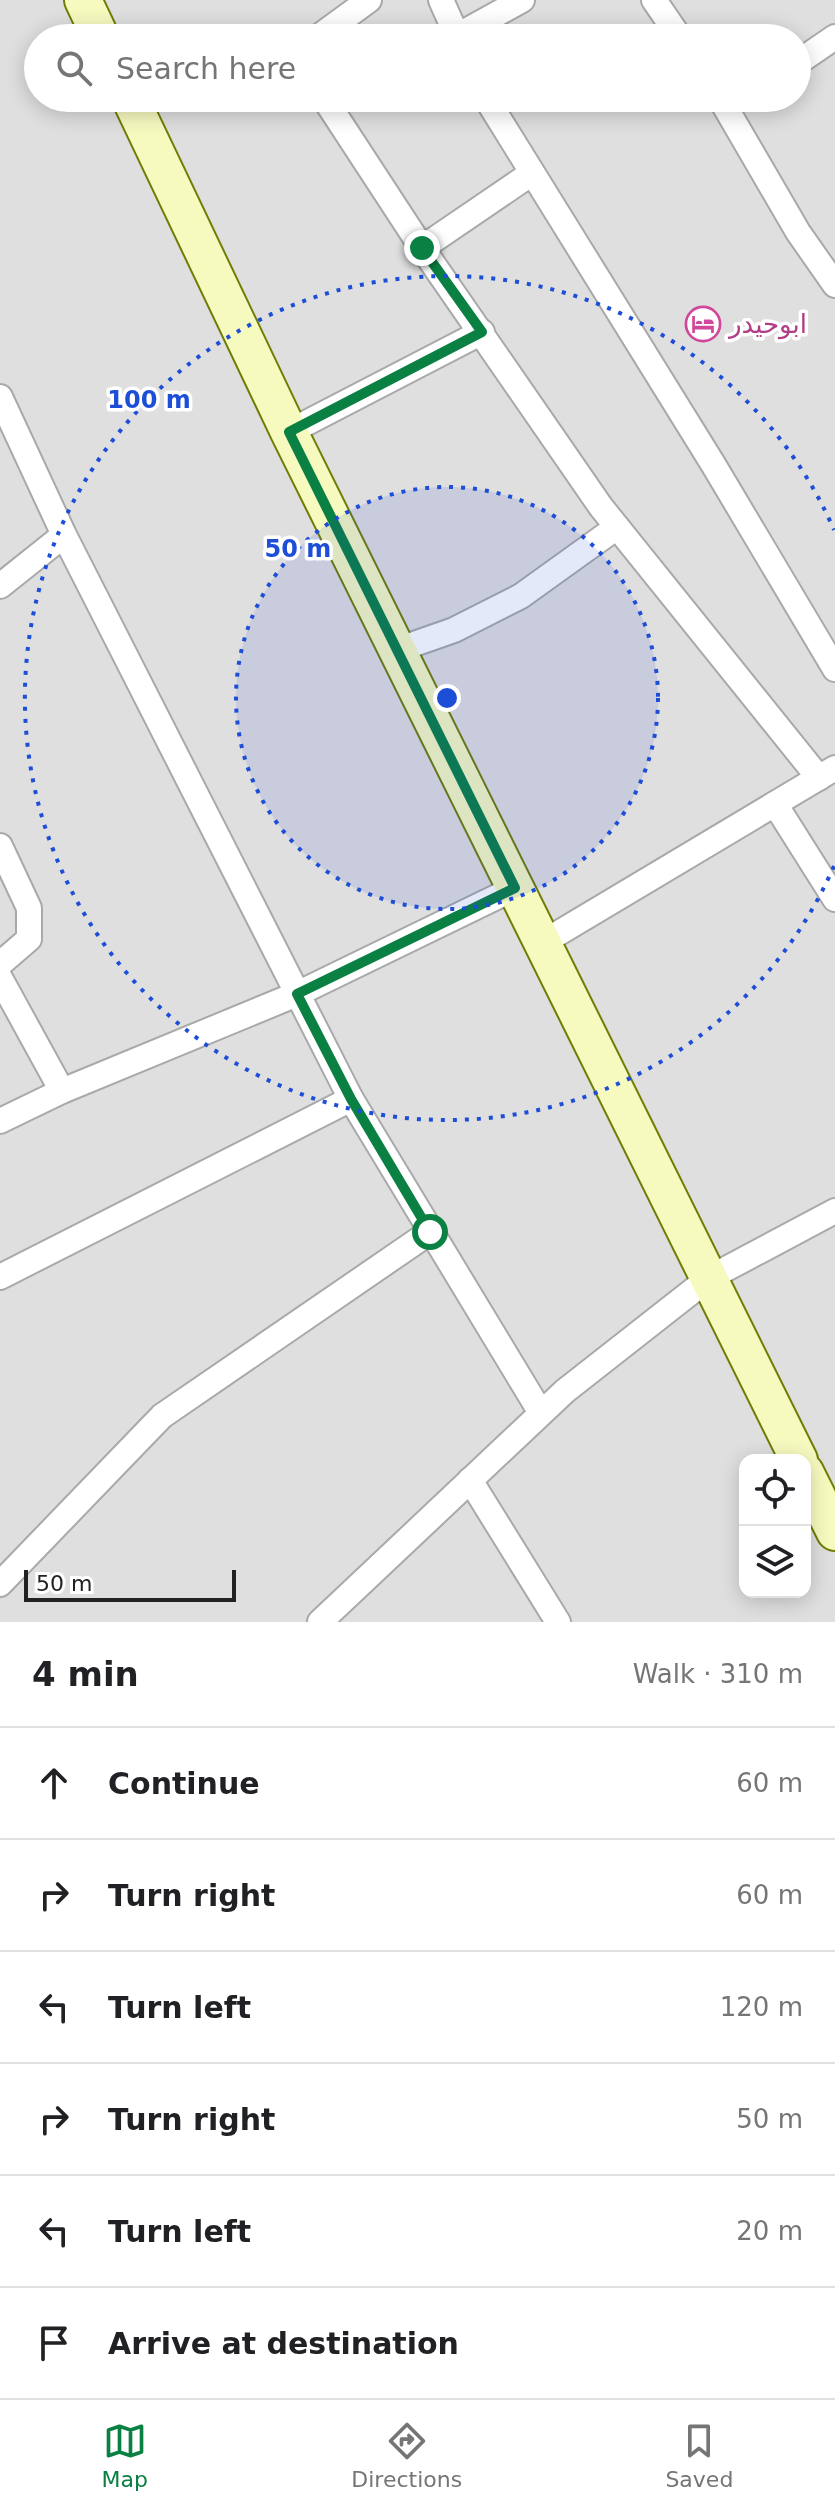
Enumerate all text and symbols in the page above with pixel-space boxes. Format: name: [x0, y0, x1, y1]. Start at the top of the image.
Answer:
search box: [24, 24, 811, 112]
icon: search: [52, 46, 96, 90]
text: Search here: [116, 51, 296, 86]
route end: [404, 230, 440, 266]
hotel icon: ابوحيدر: [684, 305, 722, 343]
place label: ابوحيدر: [727, 309, 807, 340]
text: 100 m: [107, 386, 191, 414]
text: 50 m: [265, 535, 331, 563]
centre of rings: [433, 684, 461, 712]
route start: [412, 1214, 448, 1250]
map controls: [739, 1454, 811, 1598]
button: locate: [739, 1454, 811, 1526]
button: layers: [739, 1526, 811, 1598]
scale bar: [24, 1566, 236, 1602]
text: 50 m: [36, 1571, 92, 1596]
text: 4 min: [32, 1654, 139, 1694]
text: Walk · 310 m: [633, 1659, 803, 1689]
icon: ahead: [32, 1761, 76, 1805]
text: Continue: [108, 1766, 260, 1801]
text: 60 m: [736, 1768, 803, 1798]
icon: right: [32, 1873, 76, 1917]
text: Turn right: [108, 1878, 275, 1913]
text: 60 m: [736, 1880, 803, 1910]
icon: left: [32, 1985, 76, 2029]
text: Turn left: [108, 1990, 251, 2025]
text: 120 m: [720, 1992, 803, 2022]
icon: right: [32, 2097, 76, 2141]
text: Turn right: [108, 2102, 275, 2137]
text: 50 m: [736, 2104, 803, 2134]
icon: left: [32, 2209, 76, 2253]
text: Turn left: [108, 2214, 251, 2249]
text: 20 m: [736, 2216, 803, 2246]
icon: arrive: [32, 2321, 76, 2365]
text: Arrive at destination: [108, 2326, 459, 2361]
tab: Map: [102, 2419, 148, 2492]
tab: Directions: [351, 2419, 462, 2492]
tab: Saved: [665, 2419, 733, 2492]

